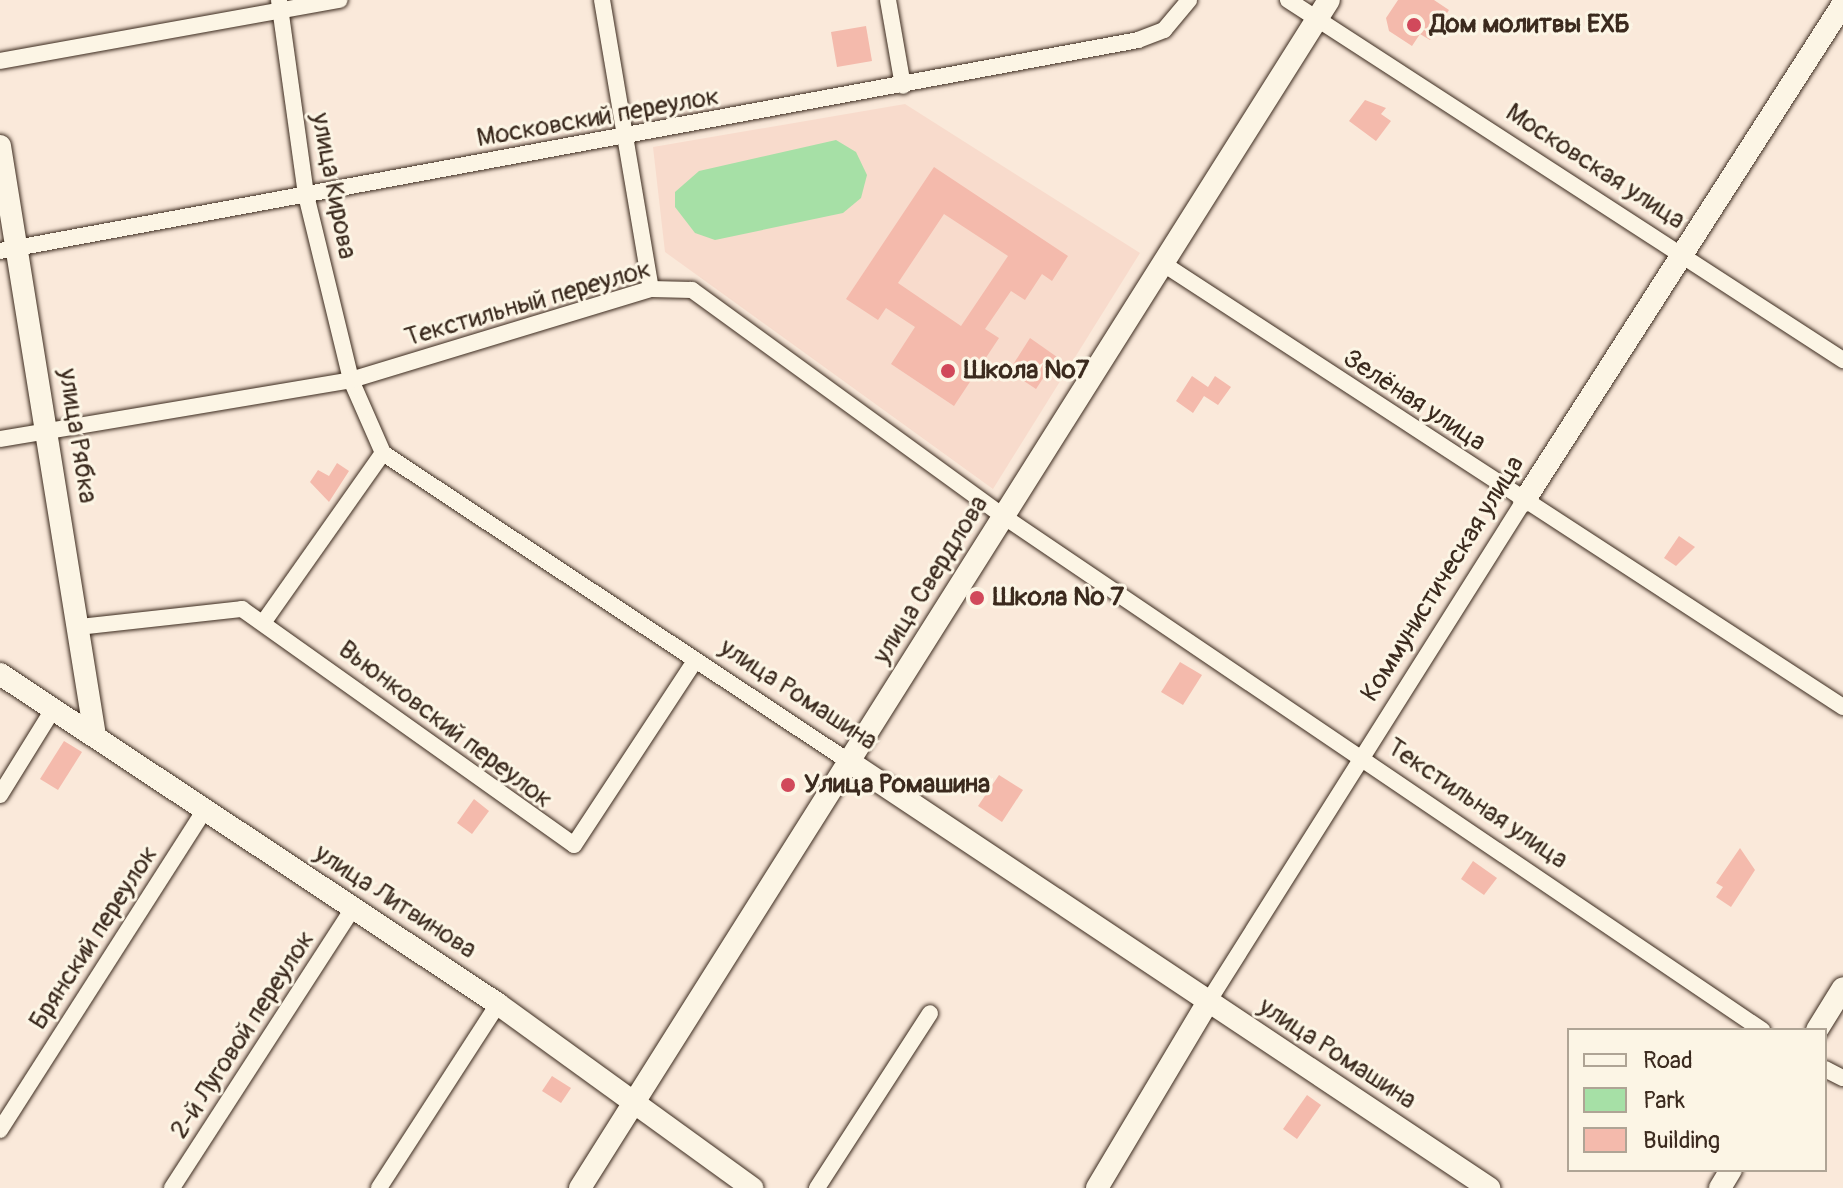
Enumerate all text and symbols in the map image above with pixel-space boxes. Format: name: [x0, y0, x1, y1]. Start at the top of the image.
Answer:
place label: Дом молитвы ЕХБ: [1430, 9, 1630, 41]
marker: Дом молитвы ЕХБ: [1405, 16, 1423, 34]
street label: Московский переулок: [474, 81, 722, 155]
street label: Московская улица: [1500, 97, 1690, 237]
street label: улица Кирова: [304, 110, 362, 262]
street label: Текстильный переулок: [401, 254, 655, 354]
street label: Зелёная улица: [1337, 343, 1491, 459]
place label: Школа №7: [964, 355, 1089, 387]
marker: Школа №7: [939, 362, 957, 380]
street label: улица Рябка: [51, 366, 103, 506]
street label: Коммунистическая улица: [1355, 451, 1531, 707]
street label: улица Свердлова: [867, 490, 995, 670]
place label: Школа № 7: [993, 582, 1124, 614]
marker: Школа № 7: [968, 589, 986, 607]
street label: улица Ромашина: [713, 632, 883, 758]
street label: Вьюнковский переулок: [332, 634, 558, 816]
street label: Текстильная улица: [1381, 732, 1573, 876]
place label: Улица Ромашина: [804, 769, 990, 801]
marker: Улица Ромашина: [779, 776, 797, 794]
street label: улица Литвинова: [308, 838, 482, 966]
street label: Брянский переулок: [23, 840, 165, 1036]
street label: 2-й Луговой переулок: [164, 925, 322, 1145]
street label: улица Ромашина: [1252, 991, 1422, 1117]
legend: [1567, 1028, 1827, 1172]
text: Road: [1643, 1046, 1693, 1075]
text: Park: [1643, 1086, 1685, 1115]
text: Building: [1643, 1126, 1720, 1155]

